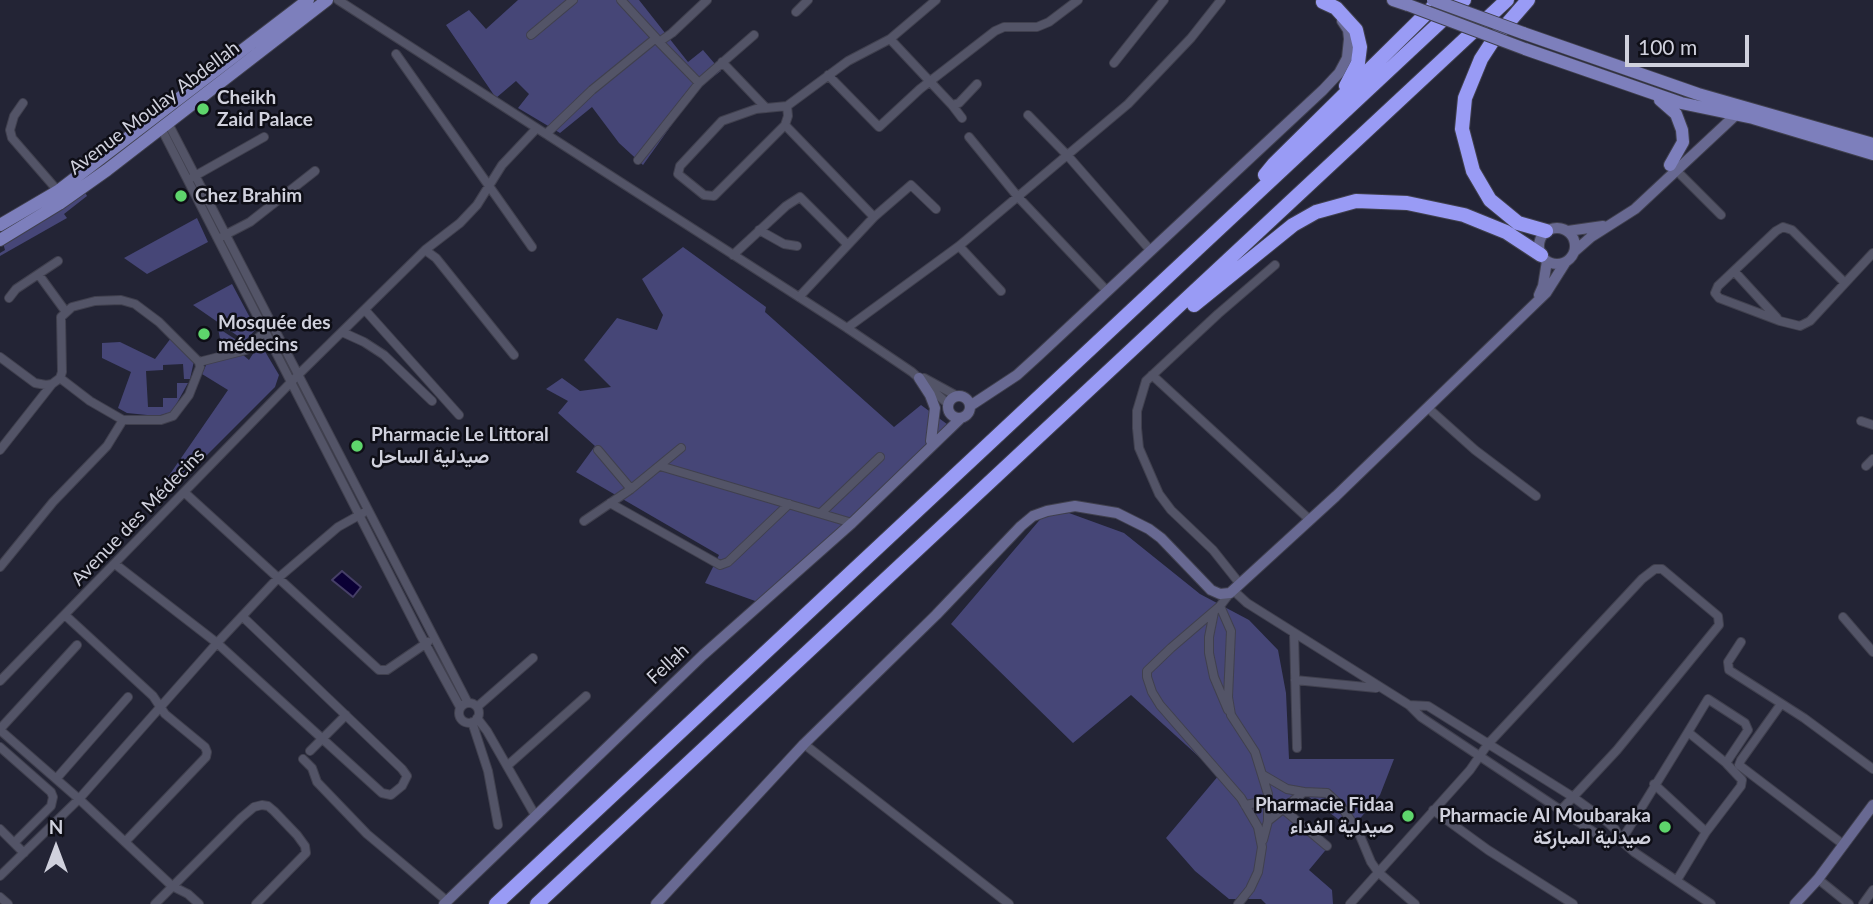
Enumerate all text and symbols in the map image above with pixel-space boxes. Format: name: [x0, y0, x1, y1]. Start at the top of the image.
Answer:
scale bar: [1628, 21, 1752, 65]
text: 100 m: [1638, 34, 1697, 59]
street label: Avenue Moulay Abdellah: [64, 36, 244, 180]
place label: Cheikh Zaid Palace: [217, 87, 313, 131]
marker: Cheikh Zaid Palace: [195, 101, 211, 117]
place label: Chez Brahim: [195, 185, 302, 207]
marker: Chez Brahim: [173, 188, 189, 204]
place label: Mosquée des médecins: [218, 312, 331, 356]
marker: Mosquée des médecins: [196, 326, 212, 342]
place label: Pharmacie Le Littoral صيدلية الساحل: [371, 424, 549, 468]
marker: Pharmacie Le Littoral صيدلية الساحل: [349, 438, 365, 454]
street label: Avenue des Médecins: [67, 444, 209, 590]
street label: Fellah: [642, 639, 694, 689]
place label: Pharmacie Fidaa صيدلية الفداء: [1255, 794, 1394, 838]
place label: Pharmacie Al Moubaraka صيدلية المباركة: [1439, 805, 1651, 849]
marker: Pharmacie Fidaa صيدلية الفداء: [1400, 808, 1416, 824]
north arrow: [21, 813, 91, 883]
text: N: [49, 815, 63, 838]
marker: Pharmacie Al Moubaraka صيدلية المباركة: [1657, 819, 1673, 835]

